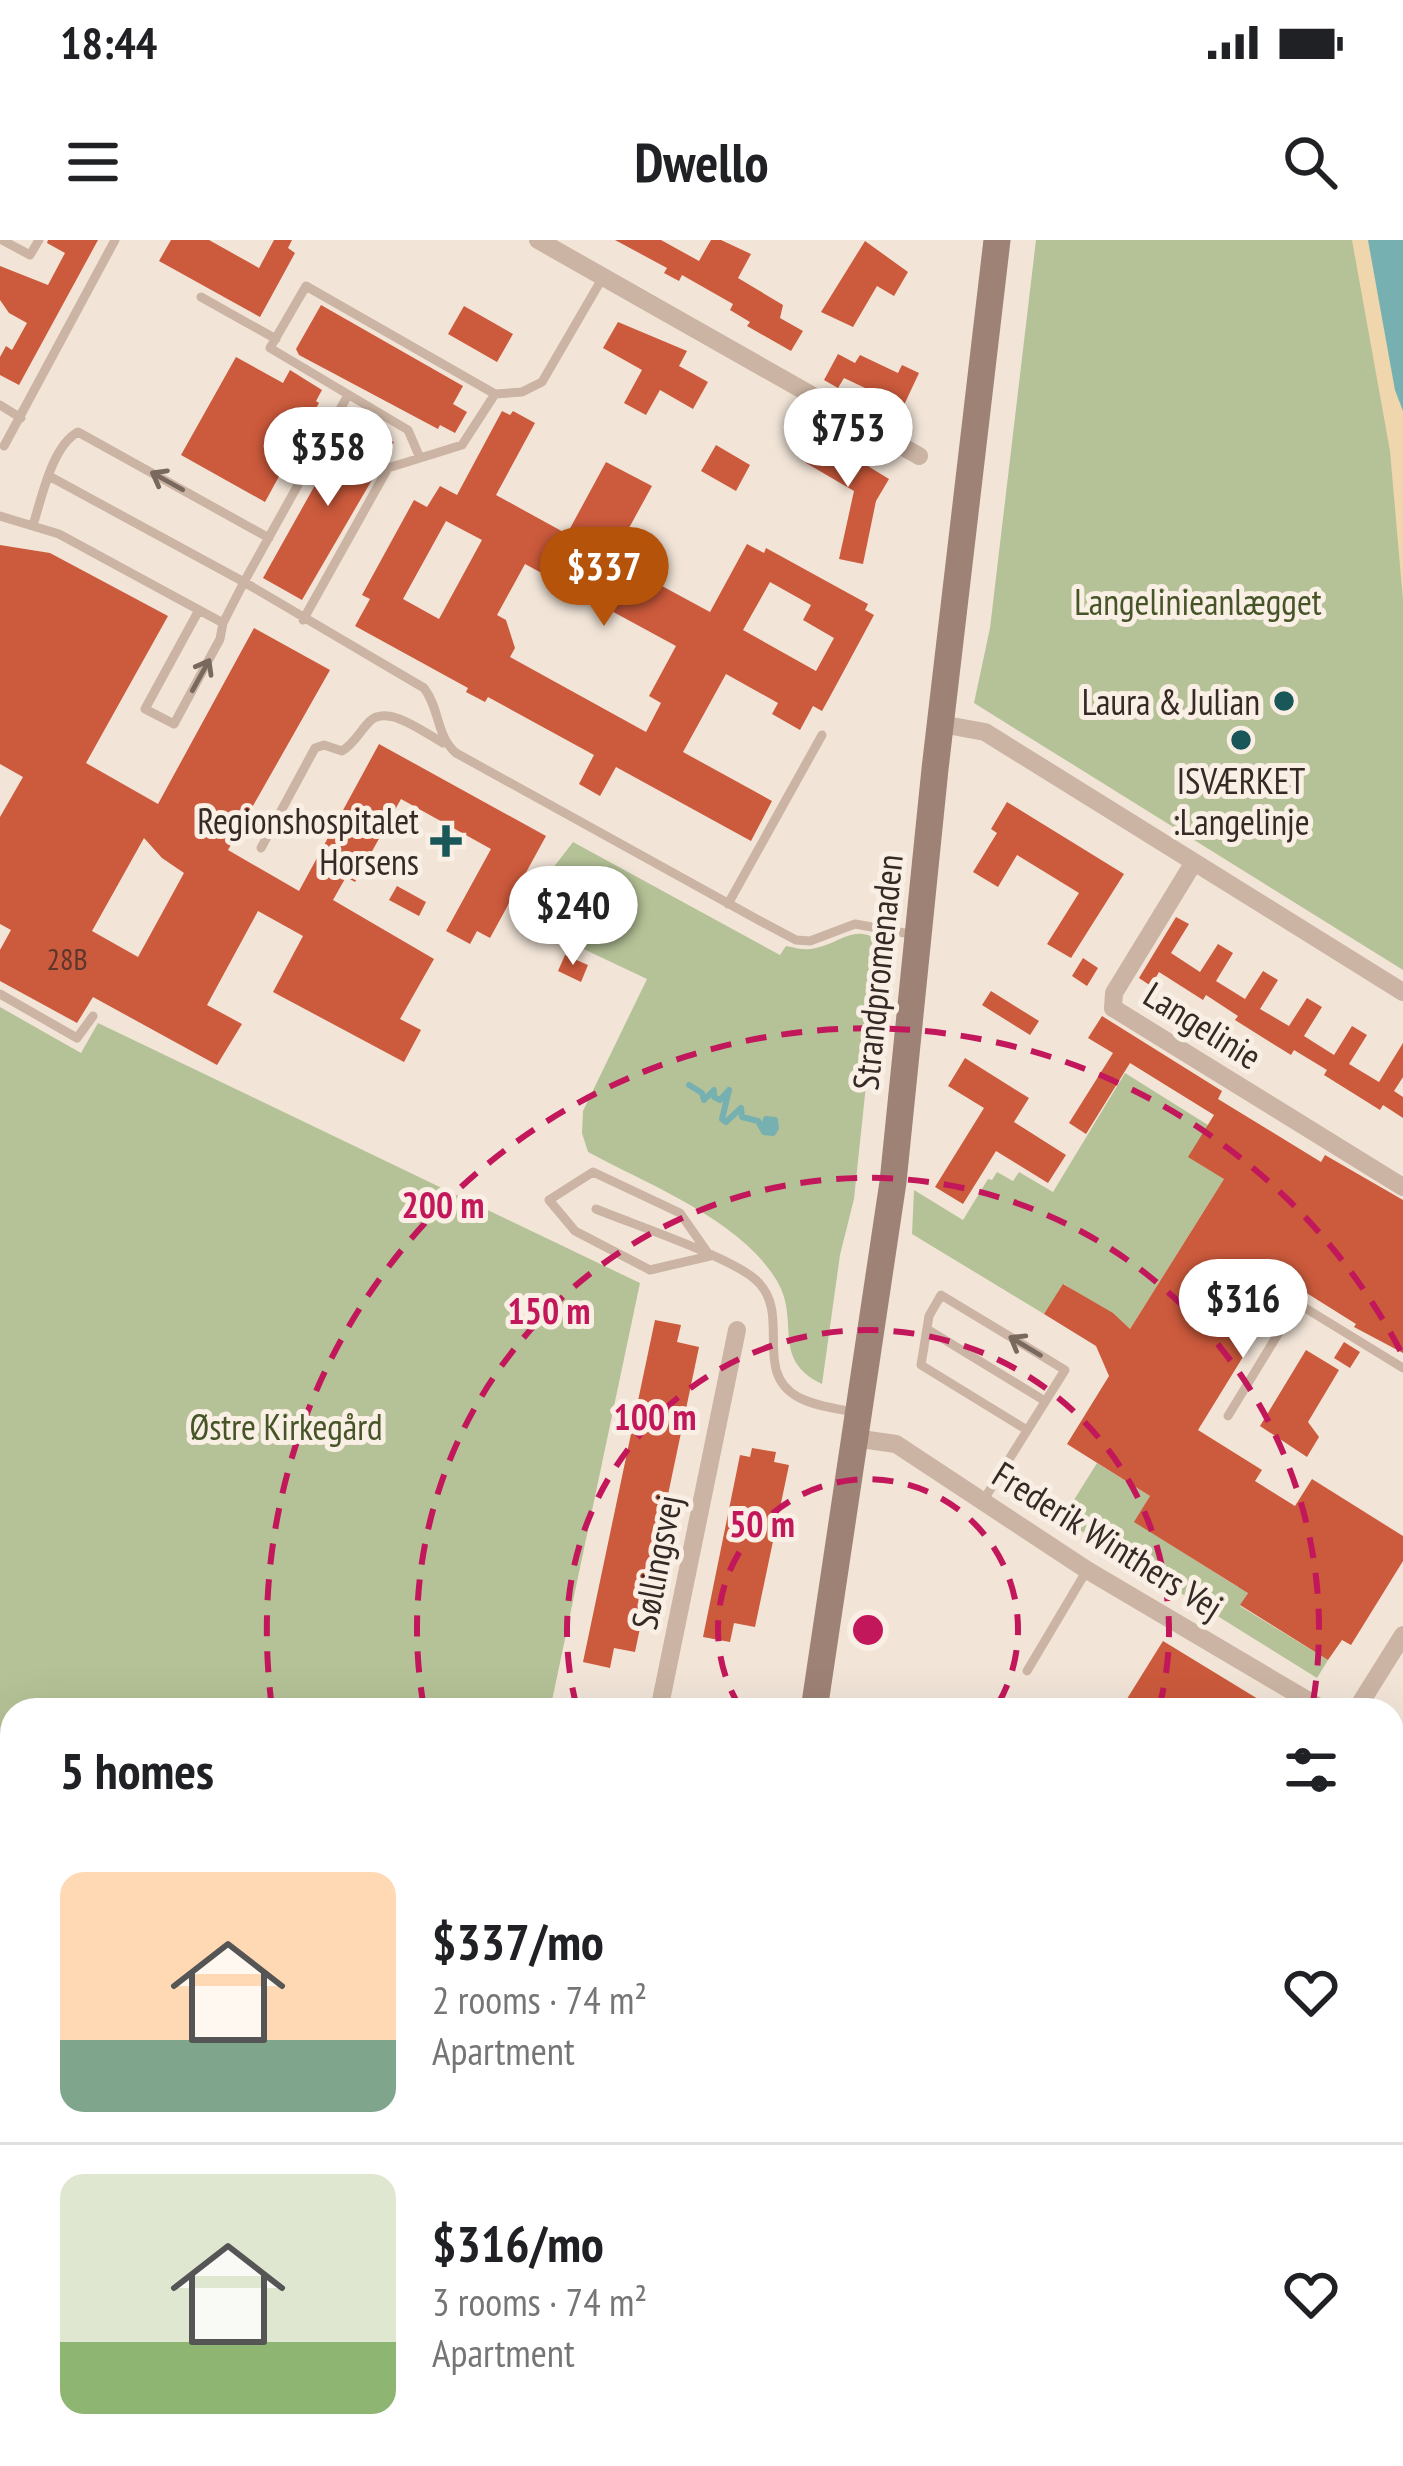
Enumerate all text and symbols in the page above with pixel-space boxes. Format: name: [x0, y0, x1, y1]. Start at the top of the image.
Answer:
text: 18:44: [60, 13, 157, 71]
text: Dwello: [634, 127, 769, 197]
icon: menu: [60, 129, 126, 195]
icon: search: [1277, 129, 1343, 195]
pin: $753: [777, 388, 919, 490]
text: $753: [811, 401, 885, 452]
pin: $358: [257, 407, 399, 509]
text: $358: [291, 420, 365, 471]
one-way arrow: [150, 469, 185, 492]
pin: $337: [533, 527, 675, 629]
text: $337: [567, 540, 641, 591]
park label: Langelinieanlægget: [1074, 578, 1322, 625]
one-way arrow: [189, 658, 213, 693]
place label: Laura & Julian: [1082, 678, 1260, 725]
marker: Laura & Julian: [1271, 688, 1297, 714]
marker: ISVÆRKET :Langelinje: [1228, 727, 1254, 753]
place label: ISVÆRKET :Langelinje: [1172, 757, 1310, 845]
place label: Regionshospitalet Horsens: [197, 797, 419, 885]
marker: Regionshospitalet Horsens: [430, 825, 462, 857]
street label: Strandpromenaden: [841, 852, 913, 1092]
pin: $240: [502, 866, 644, 968]
text: $240: [536, 879, 610, 930]
house number: 28B: [46, 939, 88, 978]
street label: Langelinie: [1136, 971, 1270, 1079]
text: 200 m: [402, 1181, 484, 1228]
pin: $316: [1172, 1259, 1314, 1361]
text: $316: [1206, 1272, 1280, 1323]
text: 150 m: [508, 1287, 590, 1334]
one-way arrow: [1009, 1334, 1043, 1358]
text: 100 m: [614, 1393, 696, 1440]
park label: Østre Kirkegård: [189, 1403, 383, 1450]
street label: Frederik Winthers Vej: [984, 1450, 1232, 1630]
street label: Søllingsvej: [620, 1491, 692, 1633]
text: 50 m: [729, 1500, 795, 1547]
centre of rings: [847, 1609, 889, 1651]
text: 5 homes: [60, 1737, 214, 1803]
icon: filters: [1278, 1737, 1344, 1803]
text: $337/mo: [432, 1908, 604, 1974]
icon: home: [156, 1920, 300, 2064]
icon: heart: [1278, 1959, 1344, 2025]
text: 2 rooms · 74 m²: [432, 1974, 647, 2025]
text: Apartment: [432, 2025, 575, 2076]
text: $316/mo: [432, 2210, 604, 2276]
icon: home: [156, 2222, 300, 2366]
icon: heart: [1278, 2261, 1344, 2327]
text: 3 rooms · 74 m²: [432, 2276, 647, 2327]
text: Apartment: [432, 2327, 575, 2378]

